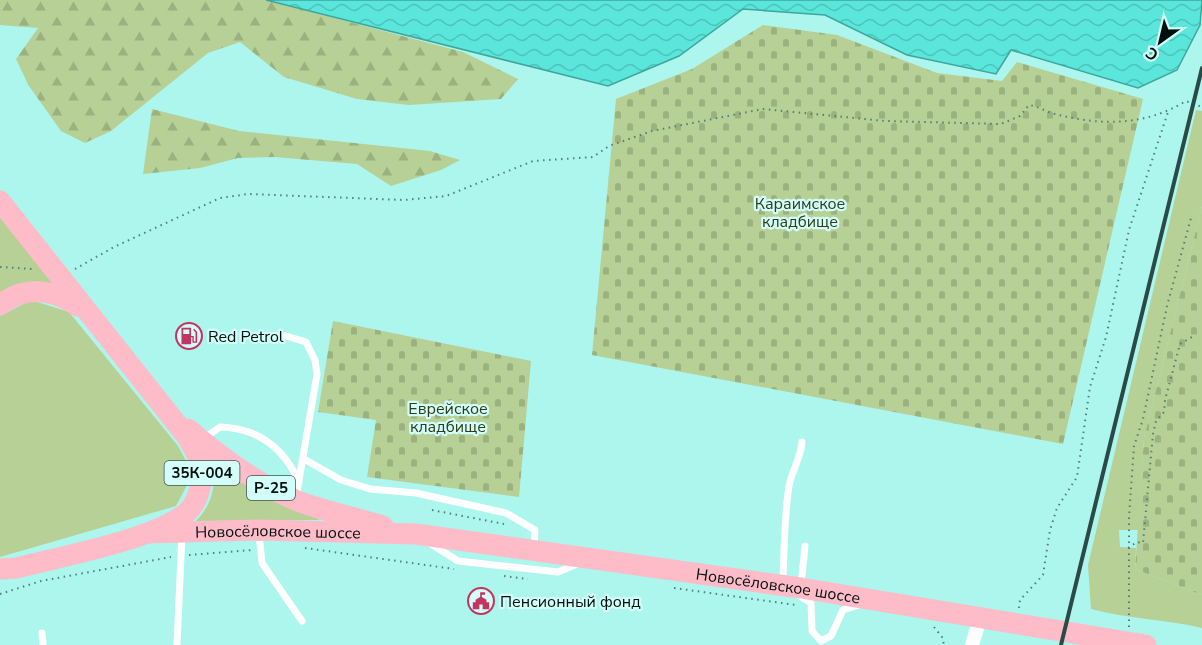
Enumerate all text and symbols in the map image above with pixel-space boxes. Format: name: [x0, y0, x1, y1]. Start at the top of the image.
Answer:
north arrow: [1130, 12, 1190, 72]
text: С: [1141, 41, 1163, 66]
park label: Караимское кладбище: [755, 193, 845, 233]
fuel station icon: Red Petrol: [174, 321, 204, 351]
place label: Red Petrol: [208, 326, 284, 348]
park label: Еврейское кладбище: [408, 398, 488, 438]
road number: 35К-004: [164, 461, 240, 485]
road number: Р-25: [247, 476, 295, 500]
street label: Новосёловское шоссе: [195, 520, 361, 545]
street label: Новосёловское шоссе: [695, 563, 862, 610]
public building icon: Пенсионный фонд: [466, 586, 496, 616]
place label: Пенсионный фонд: [500, 591, 641, 613]

